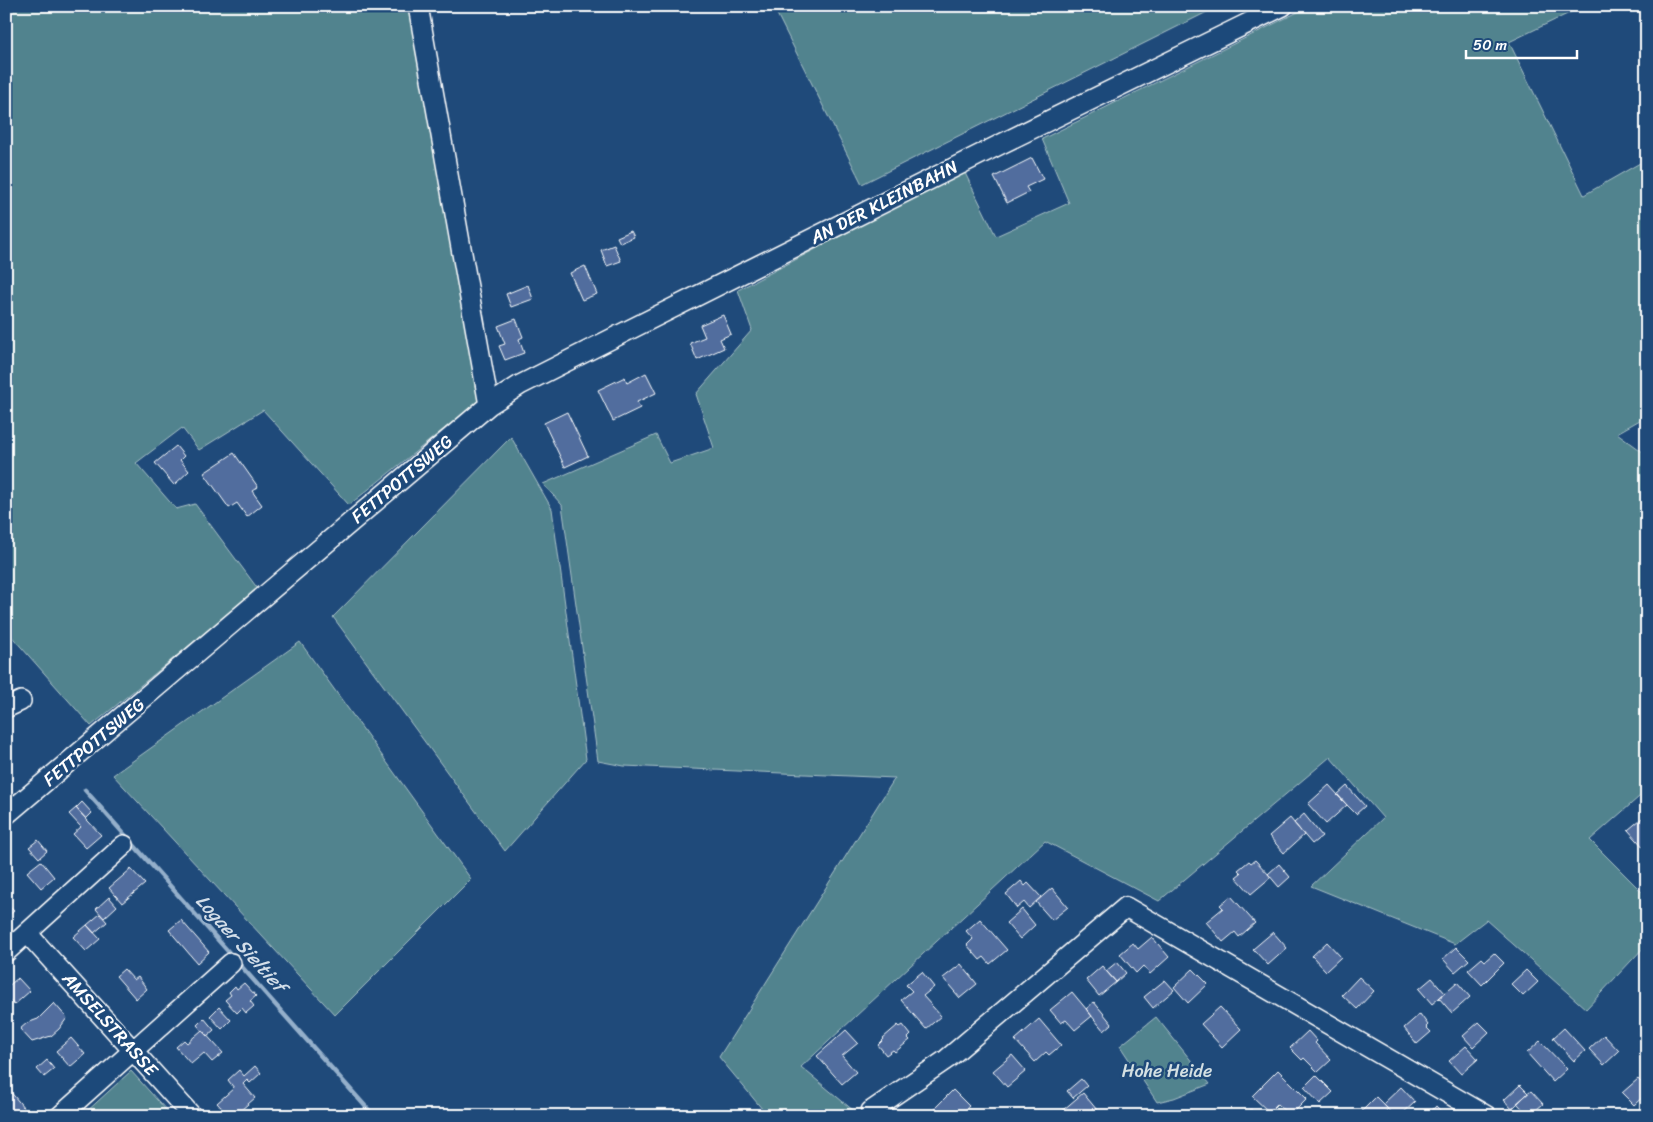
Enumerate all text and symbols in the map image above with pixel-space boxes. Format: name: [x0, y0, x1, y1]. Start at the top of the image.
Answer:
scale bar: [1466, 28, 1577, 60]
text: 50 m: [1473, 32, 1508, 58]
street label: AN DER KLEINBAHN: [803, 151, 964, 254]
street label: FETTPOTTSWEG: [343, 426, 461, 532]
street label: FETTPOTTSWEG: [35, 689, 153, 795]
water label: Logaer Sieltief: [187, 886, 298, 1004]
street label: AMSELSTRASSE: [53, 964, 167, 1084]
park label: Hohe Heide: [1122, 1055, 1212, 1087]

